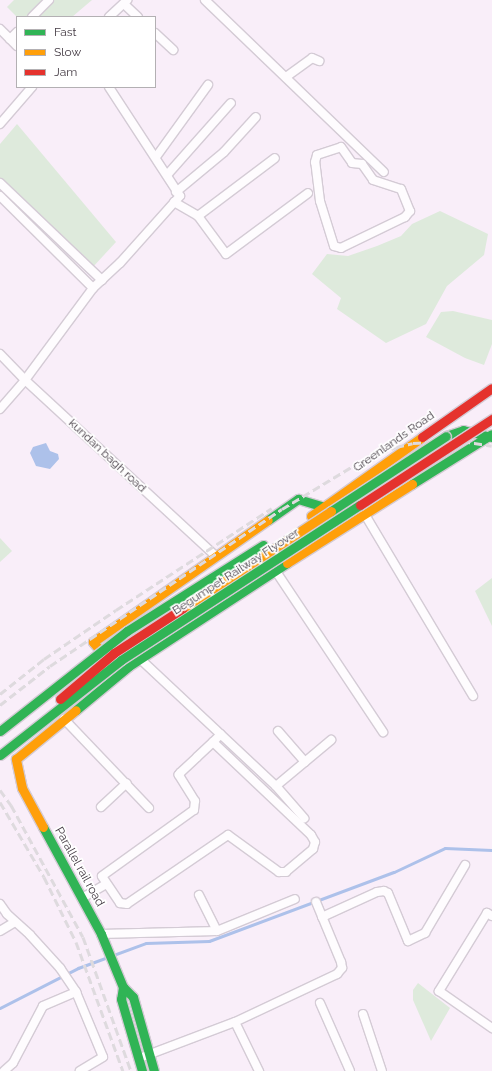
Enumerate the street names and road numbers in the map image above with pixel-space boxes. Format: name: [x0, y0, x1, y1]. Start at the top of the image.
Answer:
street label: Greenlands Road: [351, 409, 437, 475]
street label: kundan bagh road: [65, 416, 149, 496]
street label: Begumpet Railway Flyover: [170, 526, 302, 618]
street label: Parallel rail road: [51, 824, 107, 910]

